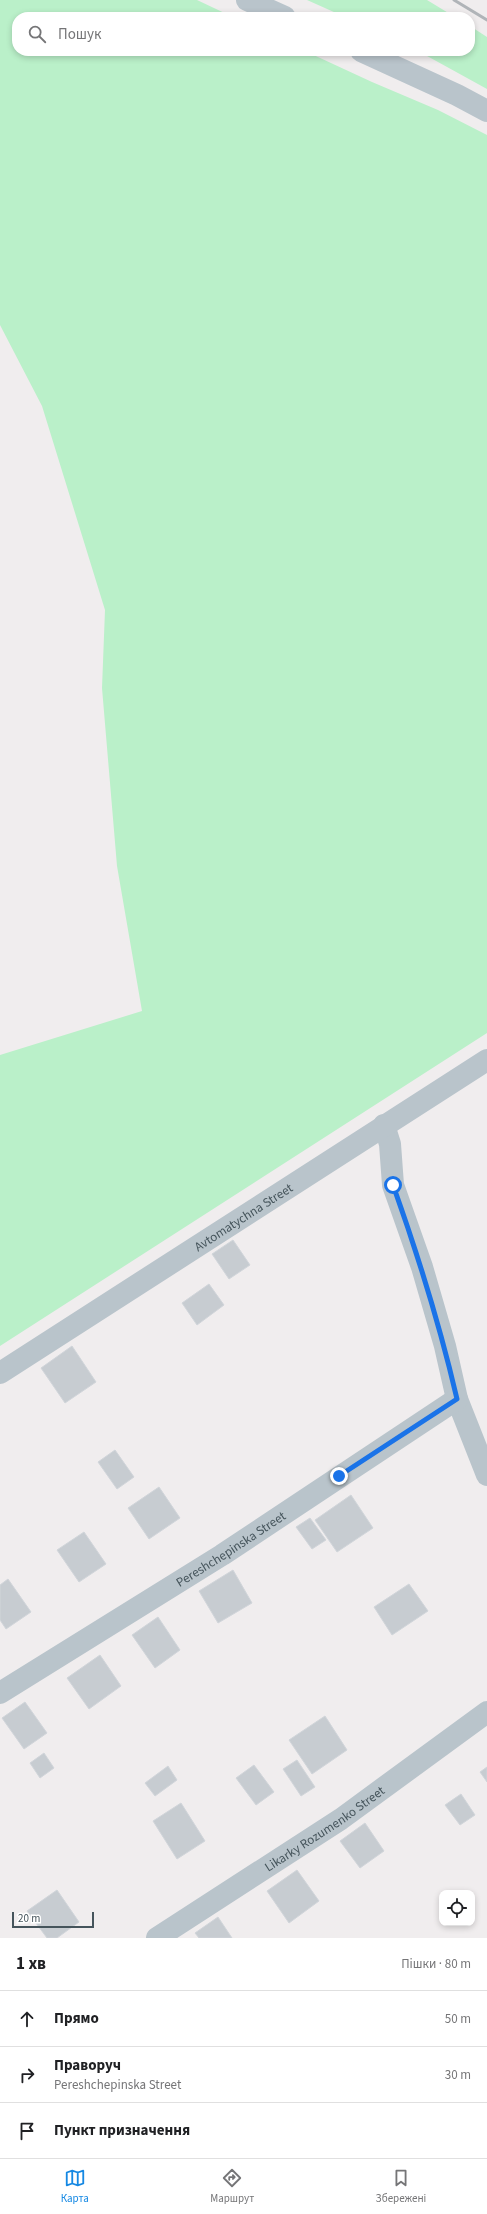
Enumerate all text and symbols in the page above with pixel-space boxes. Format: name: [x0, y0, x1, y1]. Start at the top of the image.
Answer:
search box: [12, 12, 475, 56]
icon: search: [26, 23, 48, 45]
text: Пошук: [58, 24, 101, 45]
route start: [384, 1176, 402, 1194]
street label: Avtomatychna Street: [191, 1179, 297, 1256]
route end: [330, 1467, 348, 1485]
street label: Pereshchepinska Street: [173, 1507, 290, 1592]
street label: Likarky Rozumenko Street: [261, 1782, 389, 1876]
map controls: [439, 1890, 475, 1926]
button: locate: [439, 1890, 475, 1926]
scale bar: [12, 1910, 94, 1929]
text: 20 m: [18, 1911, 40, 1926]
text: 1 хв: [16, 1952, 46, 1976]
text: Пішки · 80 m: [401, 1955, 471, 1973]
icon: ahead: [16, 2008, 38, 2030]
text: Прямо: [54, 2008, 99, 2029]
text: 50 m: [445, 2010, 471, 2028]
text: Праворуч: [54, 2055, 121, 2076]
icon: right: [16, 2064, 38, 2086]
text: 30 m: [445, 2066, 471, 2084]
text: Pereshchepinska Street: [54, 2076, 181, 2094]
icon: arrive: [16, 2120, 38, 2142]
text: Пункт призначення: [54, 2120, 190, 2141]
tab: Карта: [61, 2167, 89, 2206]
tab: Маршрут: [210, 2167, 254, 2206]
tab: Збережені: [376, 2167, 426, 2206]

